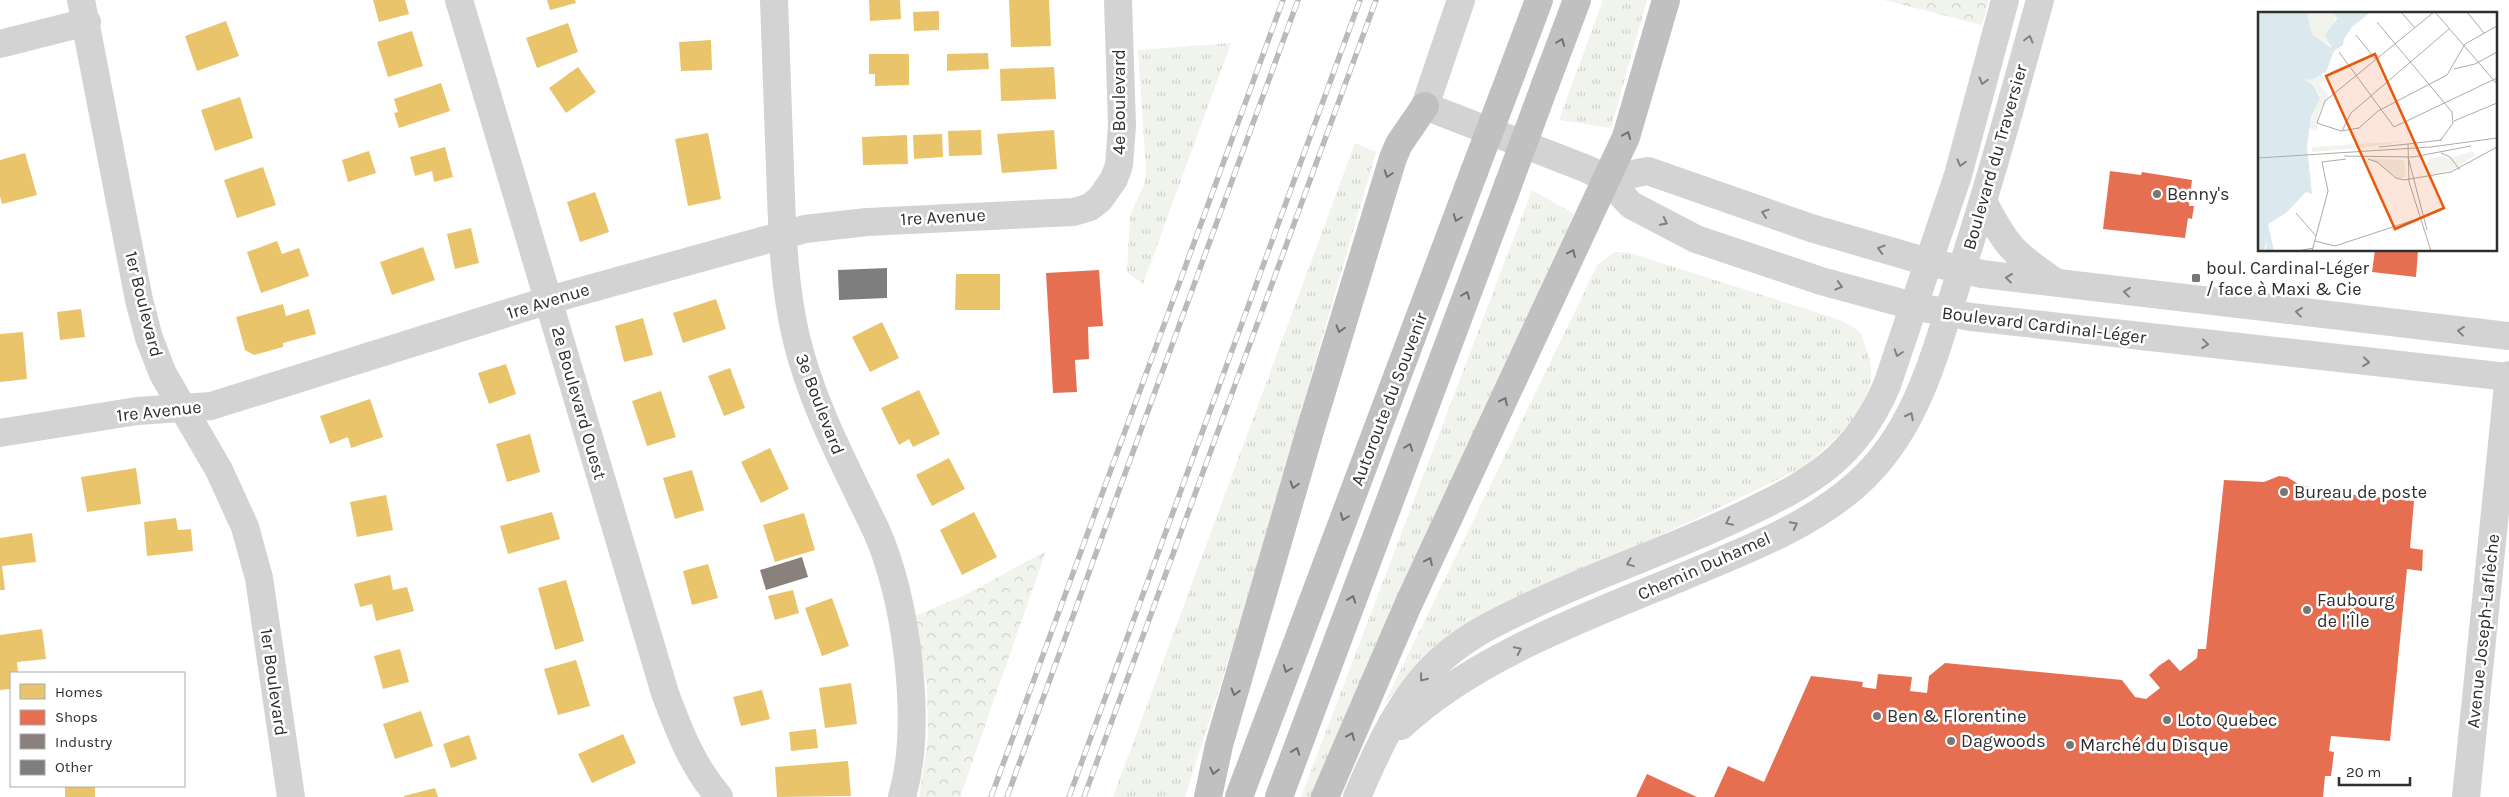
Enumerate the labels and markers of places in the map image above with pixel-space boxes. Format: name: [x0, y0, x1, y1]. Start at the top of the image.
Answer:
place label: Benny's: [2167, 183, 2229, 205]
marker: Benny's: [2151, 188, 2163, 200]
place label: boul. Cardinal-Léger / face à Maxi & Cie: [2206, 257, 2370, 300]
marker: boul. Cardinal-Léger / face à Maxi & Cie: [2190, 272, 2202, 284]
place label: Bureau de poste: [2294, 481, 2427, 503]
marker: Bureau de poste: [2278, 486, 2290, 498]
place label: Faubourg de l’Île: [2317, 589, 2395, 632]
marker: Faubourg de l’Île: [2301, 604, 2313, 616]
place label: Ben & Florentine: [1887, 705, 2026, 727]
place label: Loto Quebec: [2177, 709, 2277, 731]
marker: Ben & Florentine: [1871, 710, 1883, 722]
marker: Loto Quebec: [2161, 714, 2173, 726]
place label: Dagwoods: [1961, 730, 2046, 752]
place label: Marché du Disque: [2080, 734, 2229, 756]
marker: Dagwoods: [1945, 735, 1957, 747]
marker: Marché du Disque: [2064, 739, 2076, 751]

